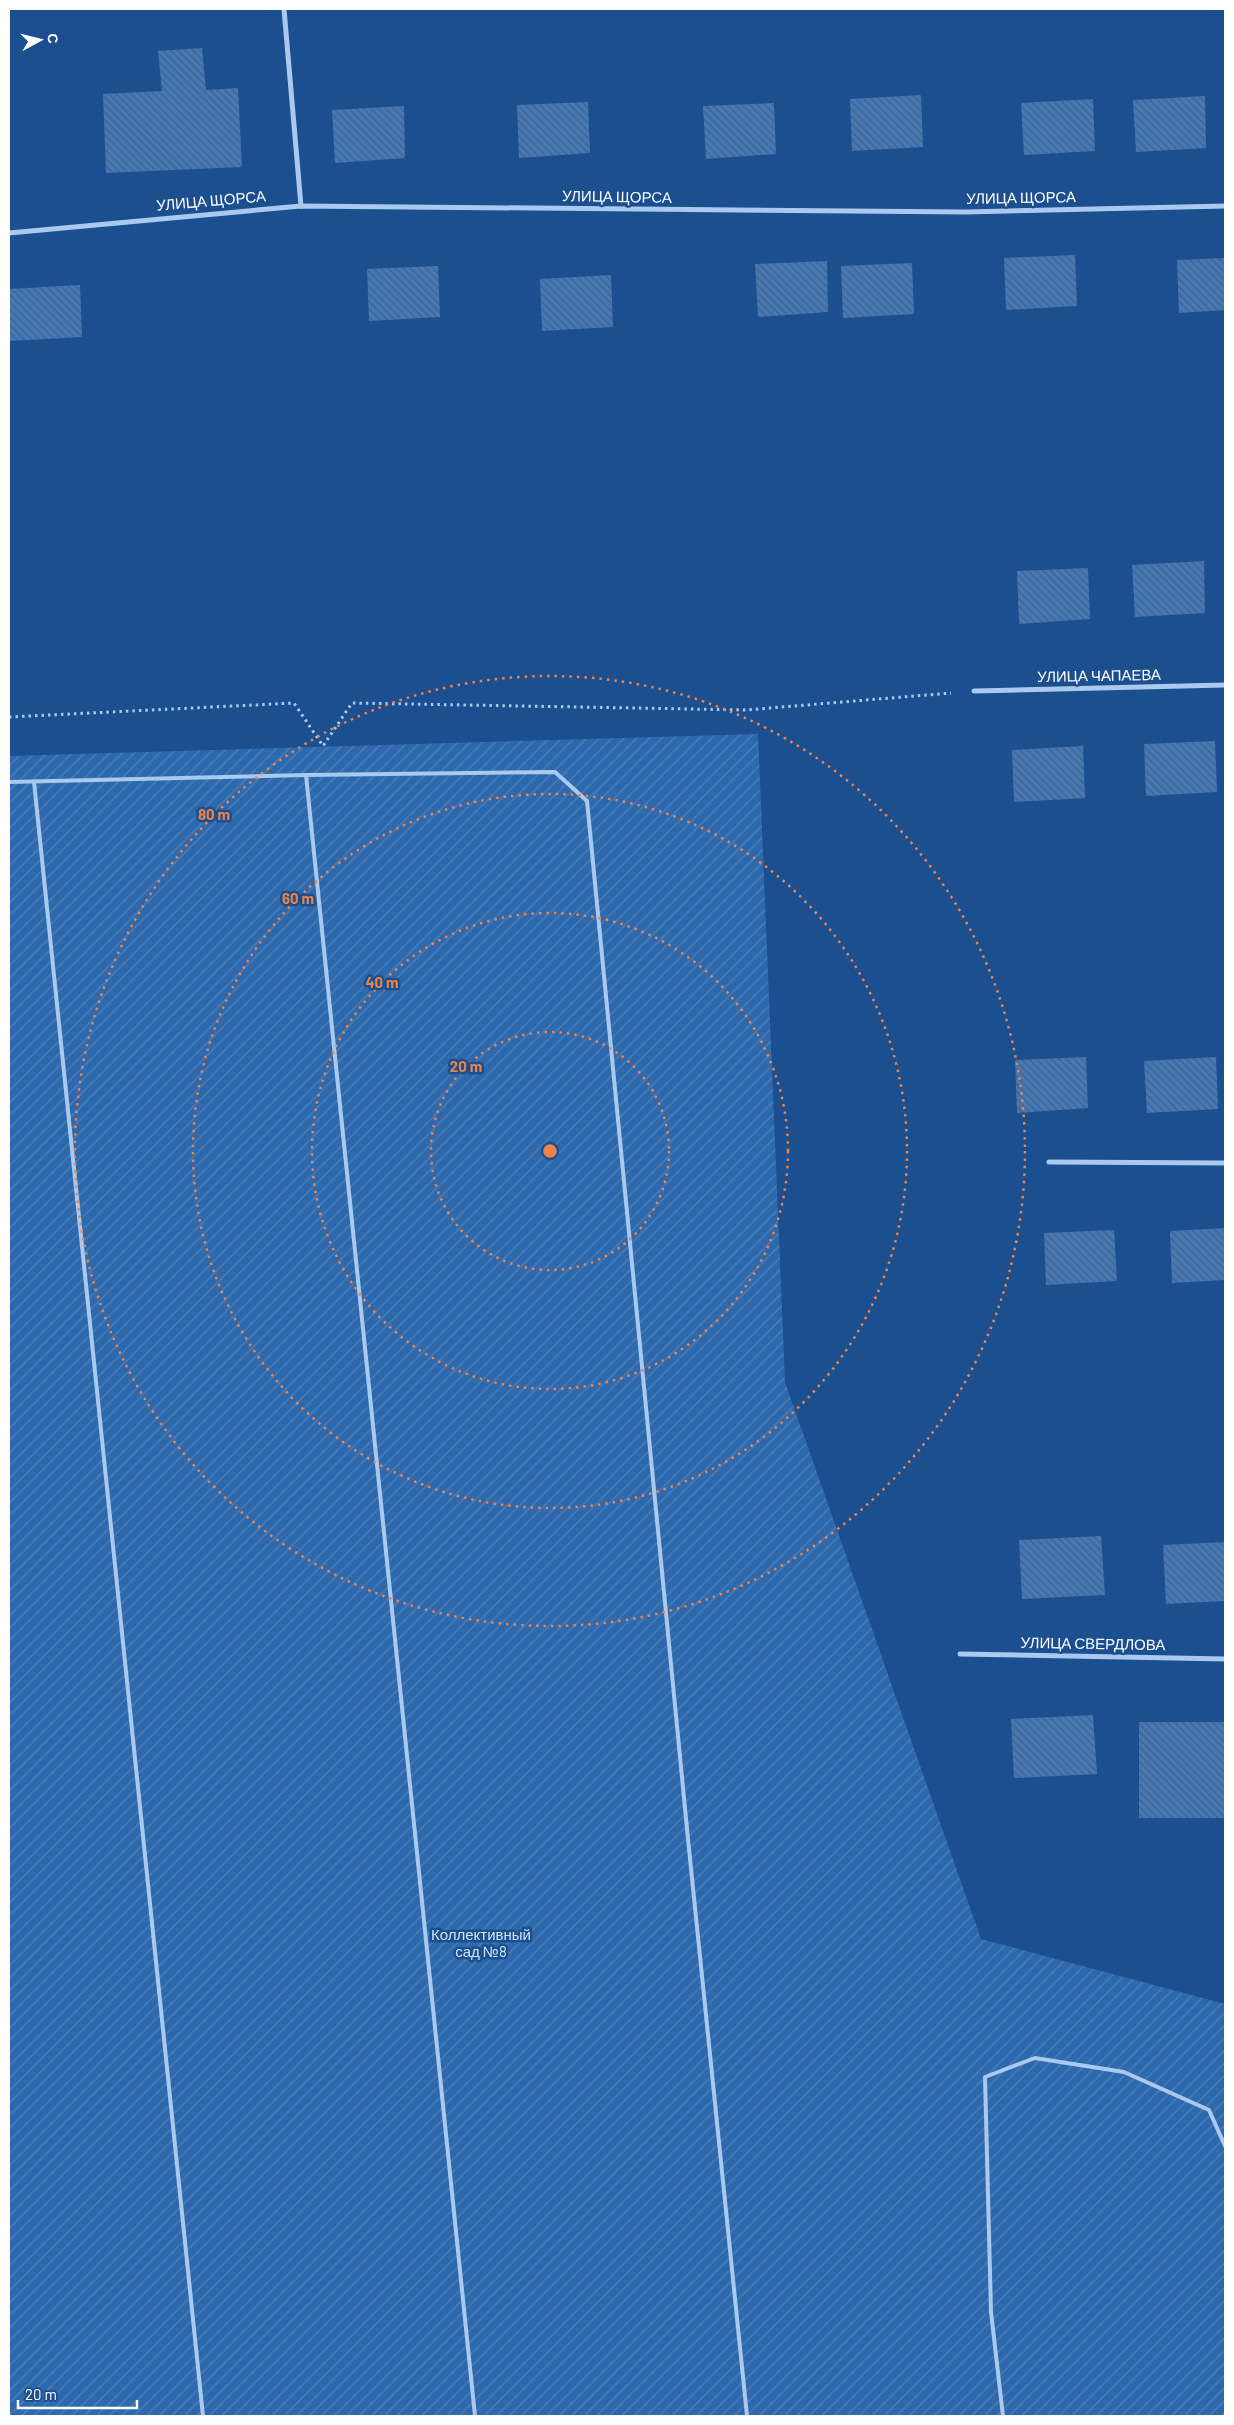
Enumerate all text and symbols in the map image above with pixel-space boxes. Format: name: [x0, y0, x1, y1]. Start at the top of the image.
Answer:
north arrow: [15, 15, 65, 65]
text: С: [44, 32, 62, 44]
street label: УЛИЦА ЩОРСА: [155, 186, 266, 214]
street label: УЛИЦА ЩОРСА: [562, 186, 672, 206]
street label: УЛИЦА ЩОРСА: [966, 187, 1076, 207]
street label: УЛИЦА ЧАПАЕВА: [1037, 665, 1161, 685]
text: 80 m: [198, 805, 230, 823]
text: 60 m: [282, 889, 314, 907]
text: 40 m: [365, 973, 399, 991]
text: 20 m: [450, 1057, 482, 1075]
centre of rings: [541, 1142, 559, 1160]
street label: УЛИЦА СВЕРДЛОВА: [1020, 1633, 1166, 1653]
park label: Коллективный сад №8: [431, 1925, 531, 1960]
scale bar: [18, 2378, 136, 2410]
text: 20 m: [25, 2385, 57, 2403]

